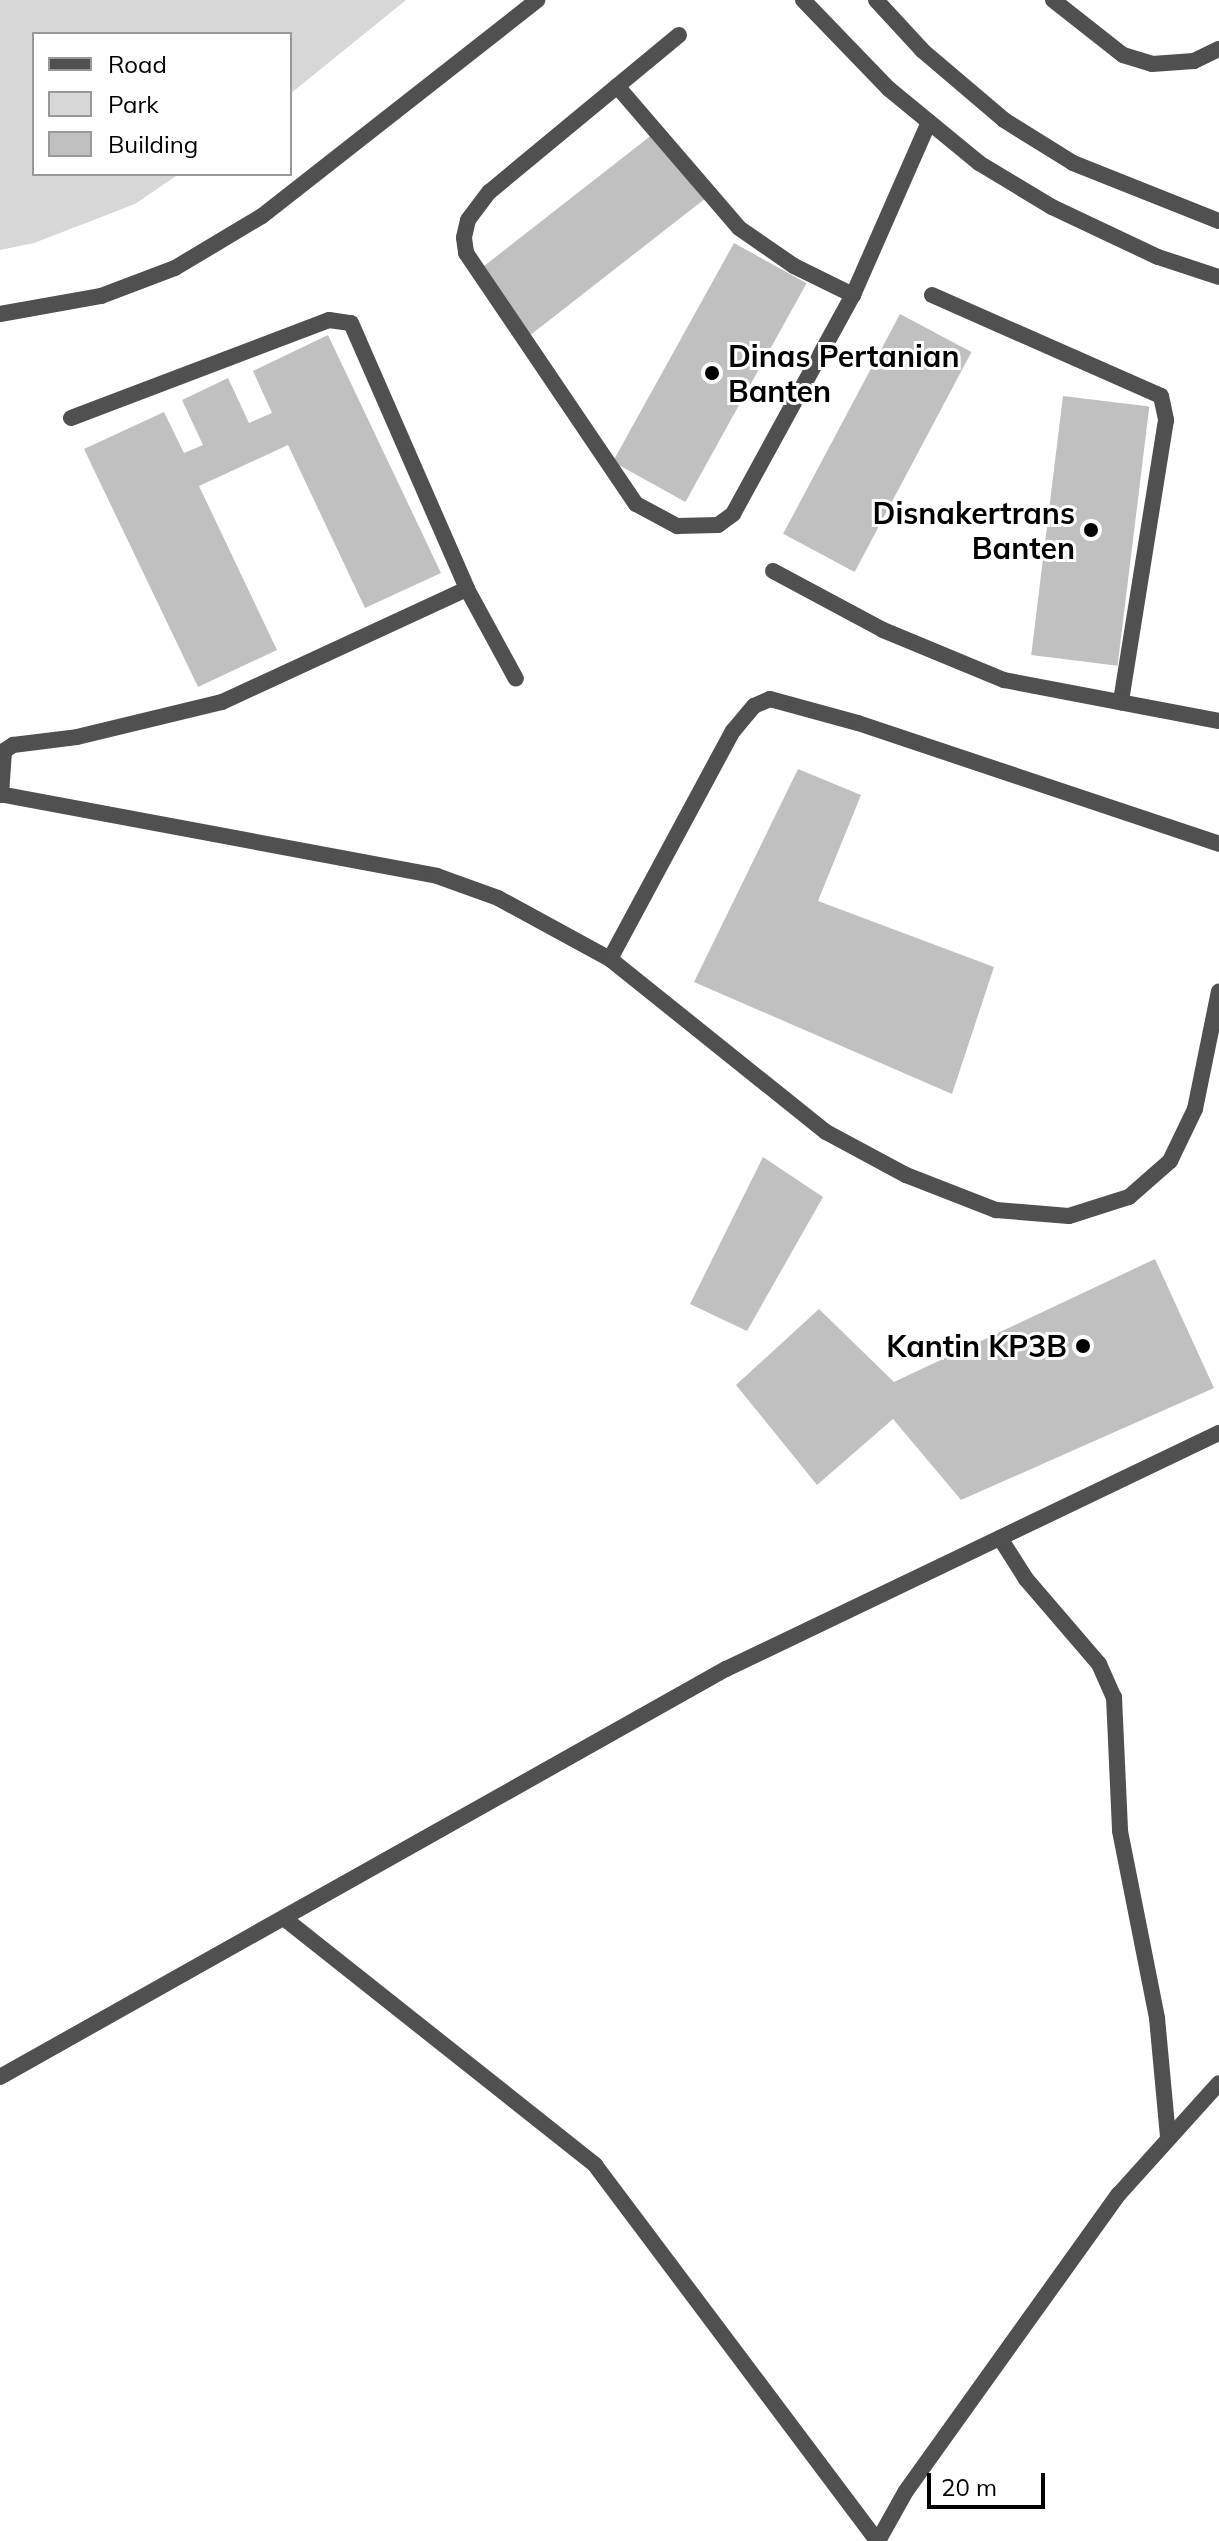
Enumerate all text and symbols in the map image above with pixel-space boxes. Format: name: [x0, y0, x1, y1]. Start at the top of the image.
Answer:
legend: [32, 32, 292, 176]
text: Road: [108, 49, 167, 79]
text: Park: [108, 89, 159, 119]
text: Building: [108, 129, 198, 159]
place label: Dinas Pertanian Banten: [728, 338, 960, 408]
marker: Dinas Pertanian Banten: [703, 364, 721, 382]
place label: Disnakertrans Banten: [873, 495, 1075, 566]
marker: Disnakertrans Banten: [1082, 521, 1100, 539]
place label: Kantin KP3B: [886, 1328, 1067, 1364]
marker: Kantin KP3B: [1074, 1337, 1092, 1355]
scale bar: [931, 2457, 1049, 2507]
text: 20 m: [941, 2472, 997, 2502]

